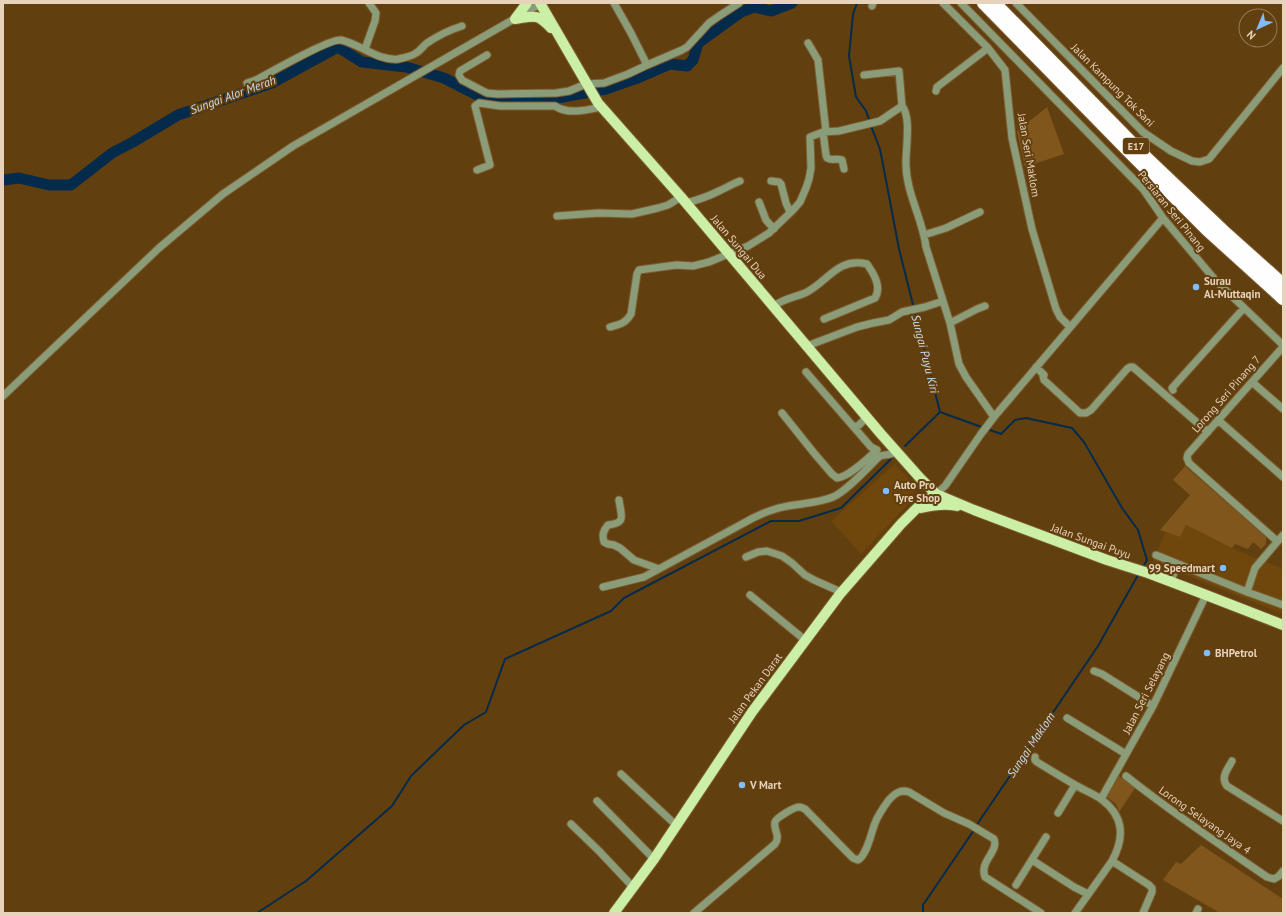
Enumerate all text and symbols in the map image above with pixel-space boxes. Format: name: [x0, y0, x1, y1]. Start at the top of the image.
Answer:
north arrow: [1238, 8, 1278, 48]
text: N: [1244, 28, 1259, 43]
street label: Jalan Kampung Tok Sani: [1068, 40, 1158, 130]
water label: Sungai Alor Merah: [188, 72, 278, 117]
street label: Jalan Seri Maklom: [1015, 111, 1043, 198]
road number: E17: [1123, 138, 1149, 154]
street label: Persiaran Seri Pinang: [1135, 168, 1209, 254]
street label: Jalan Sungai Dua: [707, 211, 770, 282]
place label: Surau Al-Muttaqin: [1204, 274, 1260, 301]
marker: Surau Al-Muttaqin: [1191, 282, 1201, 292]
water label: Sungai Puyu Kiri: [908, 313, 943, 396]
street label: Lorong Seri Pinang 7: [1189, 352, 1263, 436]
place label: Auto Pro Tyre Shop: [894, 478, 940, 505]
marker: Auto Pro Tyre Shop: [881, 486, 891, 496]
street label: Jalan Sungai Puyu: [1048, 520, 1133, 562]
place label: 99 Speedmart: [1149, 561, 1215, 575]
marker: 99 Speedmart: [1218, 563, 1228, 573]
place label: BHPetrol: [1215, 646, 1258, 660]
marker: BHPetrol: [1202, 648, 1212, 658]
street label: Jalan Pekan Darat: [724, 650, 785, 726]
street label: Jalan Seri Selayang: [1119, 650, 1173, 737]
water label: Sungai Maklom: [1003, 709, 1058, 780]
place label: V Mart: [749, 778, 782, 792]
marker: V Mart: [737, 780, 747, 790]
street label: Lorong Selayang Jaya 4: [1156, 783, 1254, 857]

